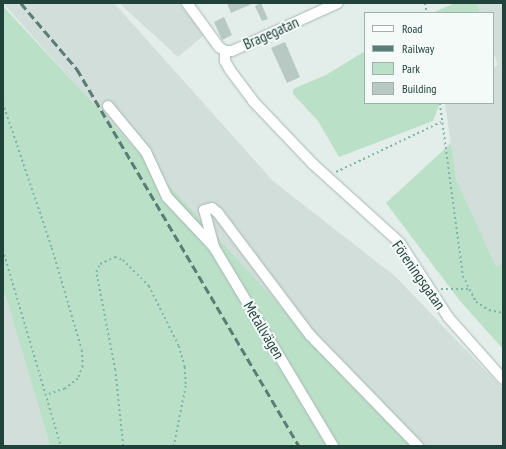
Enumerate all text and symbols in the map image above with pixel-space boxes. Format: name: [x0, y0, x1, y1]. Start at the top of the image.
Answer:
legend: [364, 12, 494, 104]
street label: Bragegatan: [240, 13, 302, 53]
text: Road: [402, 21, 422, 36]
text: Railway: [402, 41, 434, 56]
text: Park: [402, 61, 420, 76]
text: Building: [402, 81, 437, 96]
street label: Föreningsgatan: [389, 237, 449, 313]
street label: Metallvägen: [240, 298, 288, 362]

